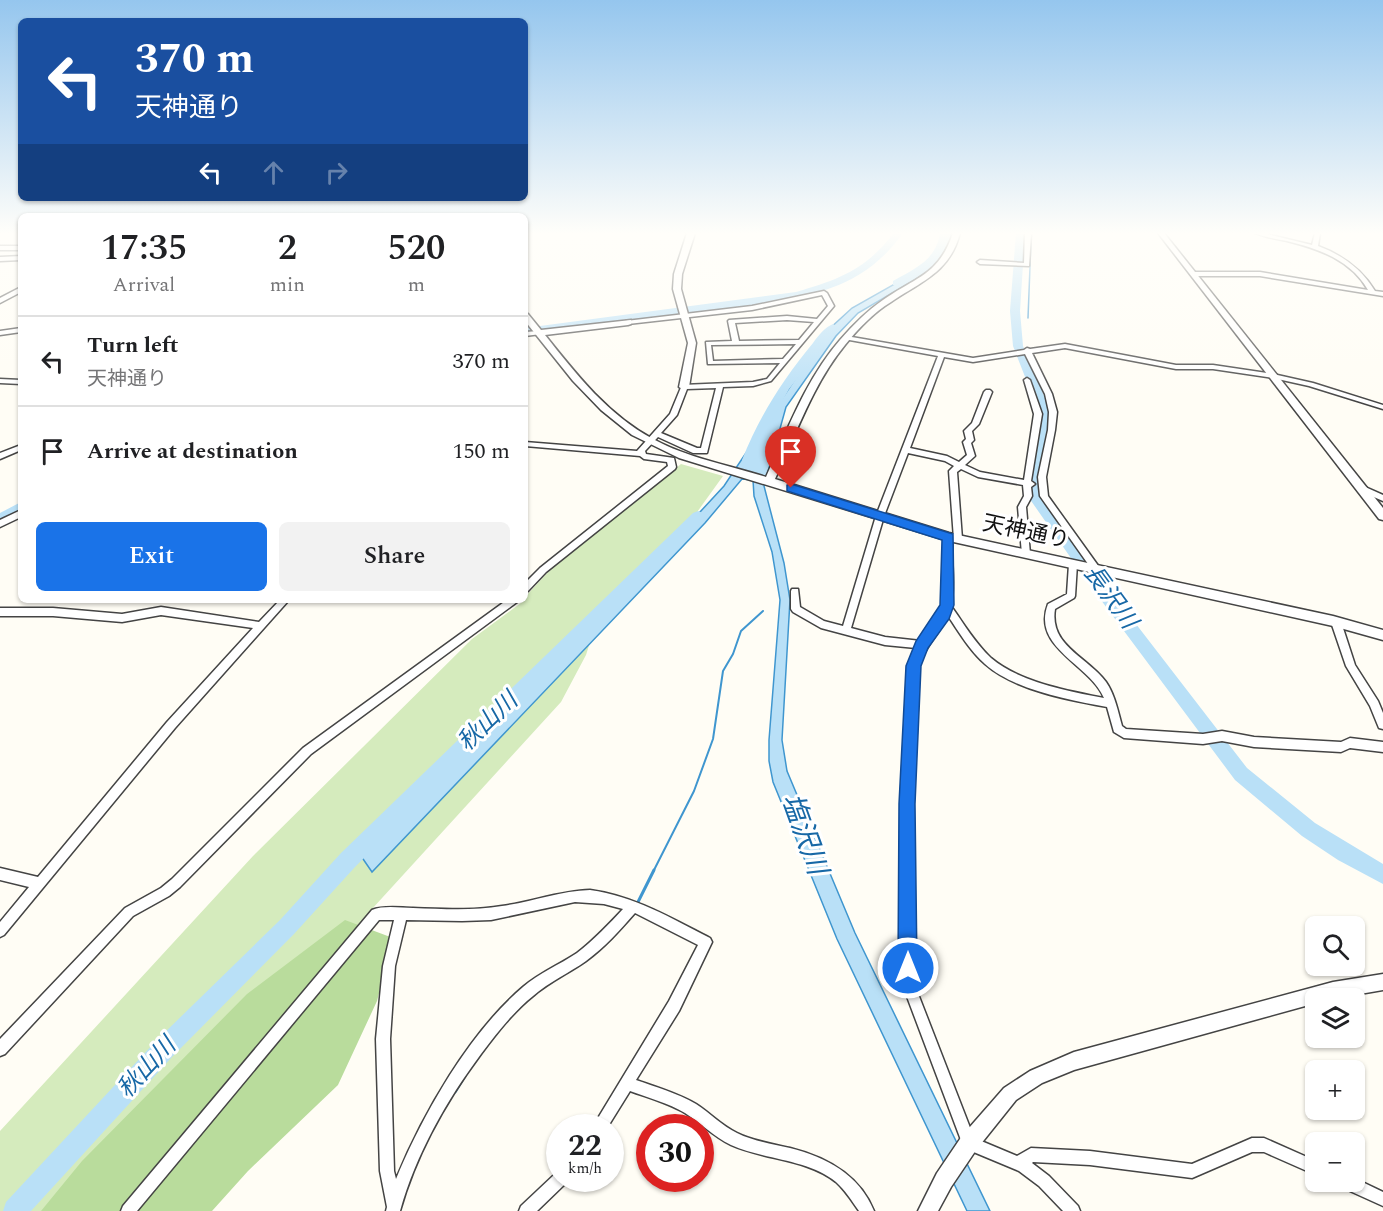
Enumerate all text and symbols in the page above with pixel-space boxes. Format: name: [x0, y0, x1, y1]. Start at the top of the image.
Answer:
text: 370 m: [135, 28, 254, 91]
icon: left: [36, 42, 114, 120]
text: 天神通り: [135, 87, 243, 129]
icon: left: [194, 156, 227, 189]
icon: ahead: [257, 156, 290, 189]
icon: right: [320, 156, 353, 189]
text: 17:35: [101, 221, 187, 276]
text: 2: [278, 221, 297, 276]
text: 520: [387, 221, 445, 276]
text: Arrival: [113, 270, 175, 300]
text: min: [270, 270, 305, 300]
text: m: [408, 270, 425, 300]
text: Turn left: [87, 329, 179, 362]
icon: left: [36, 345, 69, 378]
text: 370 m: [453, 345, 510, 378]
text: 天神通り: [87, 364, 167, 394]
pin: [765, 426, 816, 488]
icon: arrive: [36, 435, 69, 468]
text: Arrive at destination: [87, 435, 298, 468]
text: 150 m: [453, 435, 510, 468]
icon: arrive: [774, 435, 807, 468]
street label: 天神通り: [980, 507, 1072, 557]
button: Exit: [36, 522, 267, 591]
button: Share: [279, 522, 510, 591]
water label: 長沢川: [1074, 557, 1147, 639]
water label: 秋山川: [450, 682, 529, 760]
water label: 塩沢川: [769, 787, 840, 884]
map controls: [1305, 916, 1365, 1192]
button: search: [1305, 916, 1365, 976]
position arrow: [876, 936, 940, 1000]
button: layers: [1305, 988, 1365, 1048]
water label: 秋山川: [109, 1027, 187, 1107]
button: +: [1305, 1060, 1365, 1120]
speed limit sign: 30: [636, 1114, 714, 1192]
text: 22: [568, 1123, 602, 1169]
button: −: [1305, 1132, 1365, 1192]
text: km/h: [568, 1157, 602, 1180]

